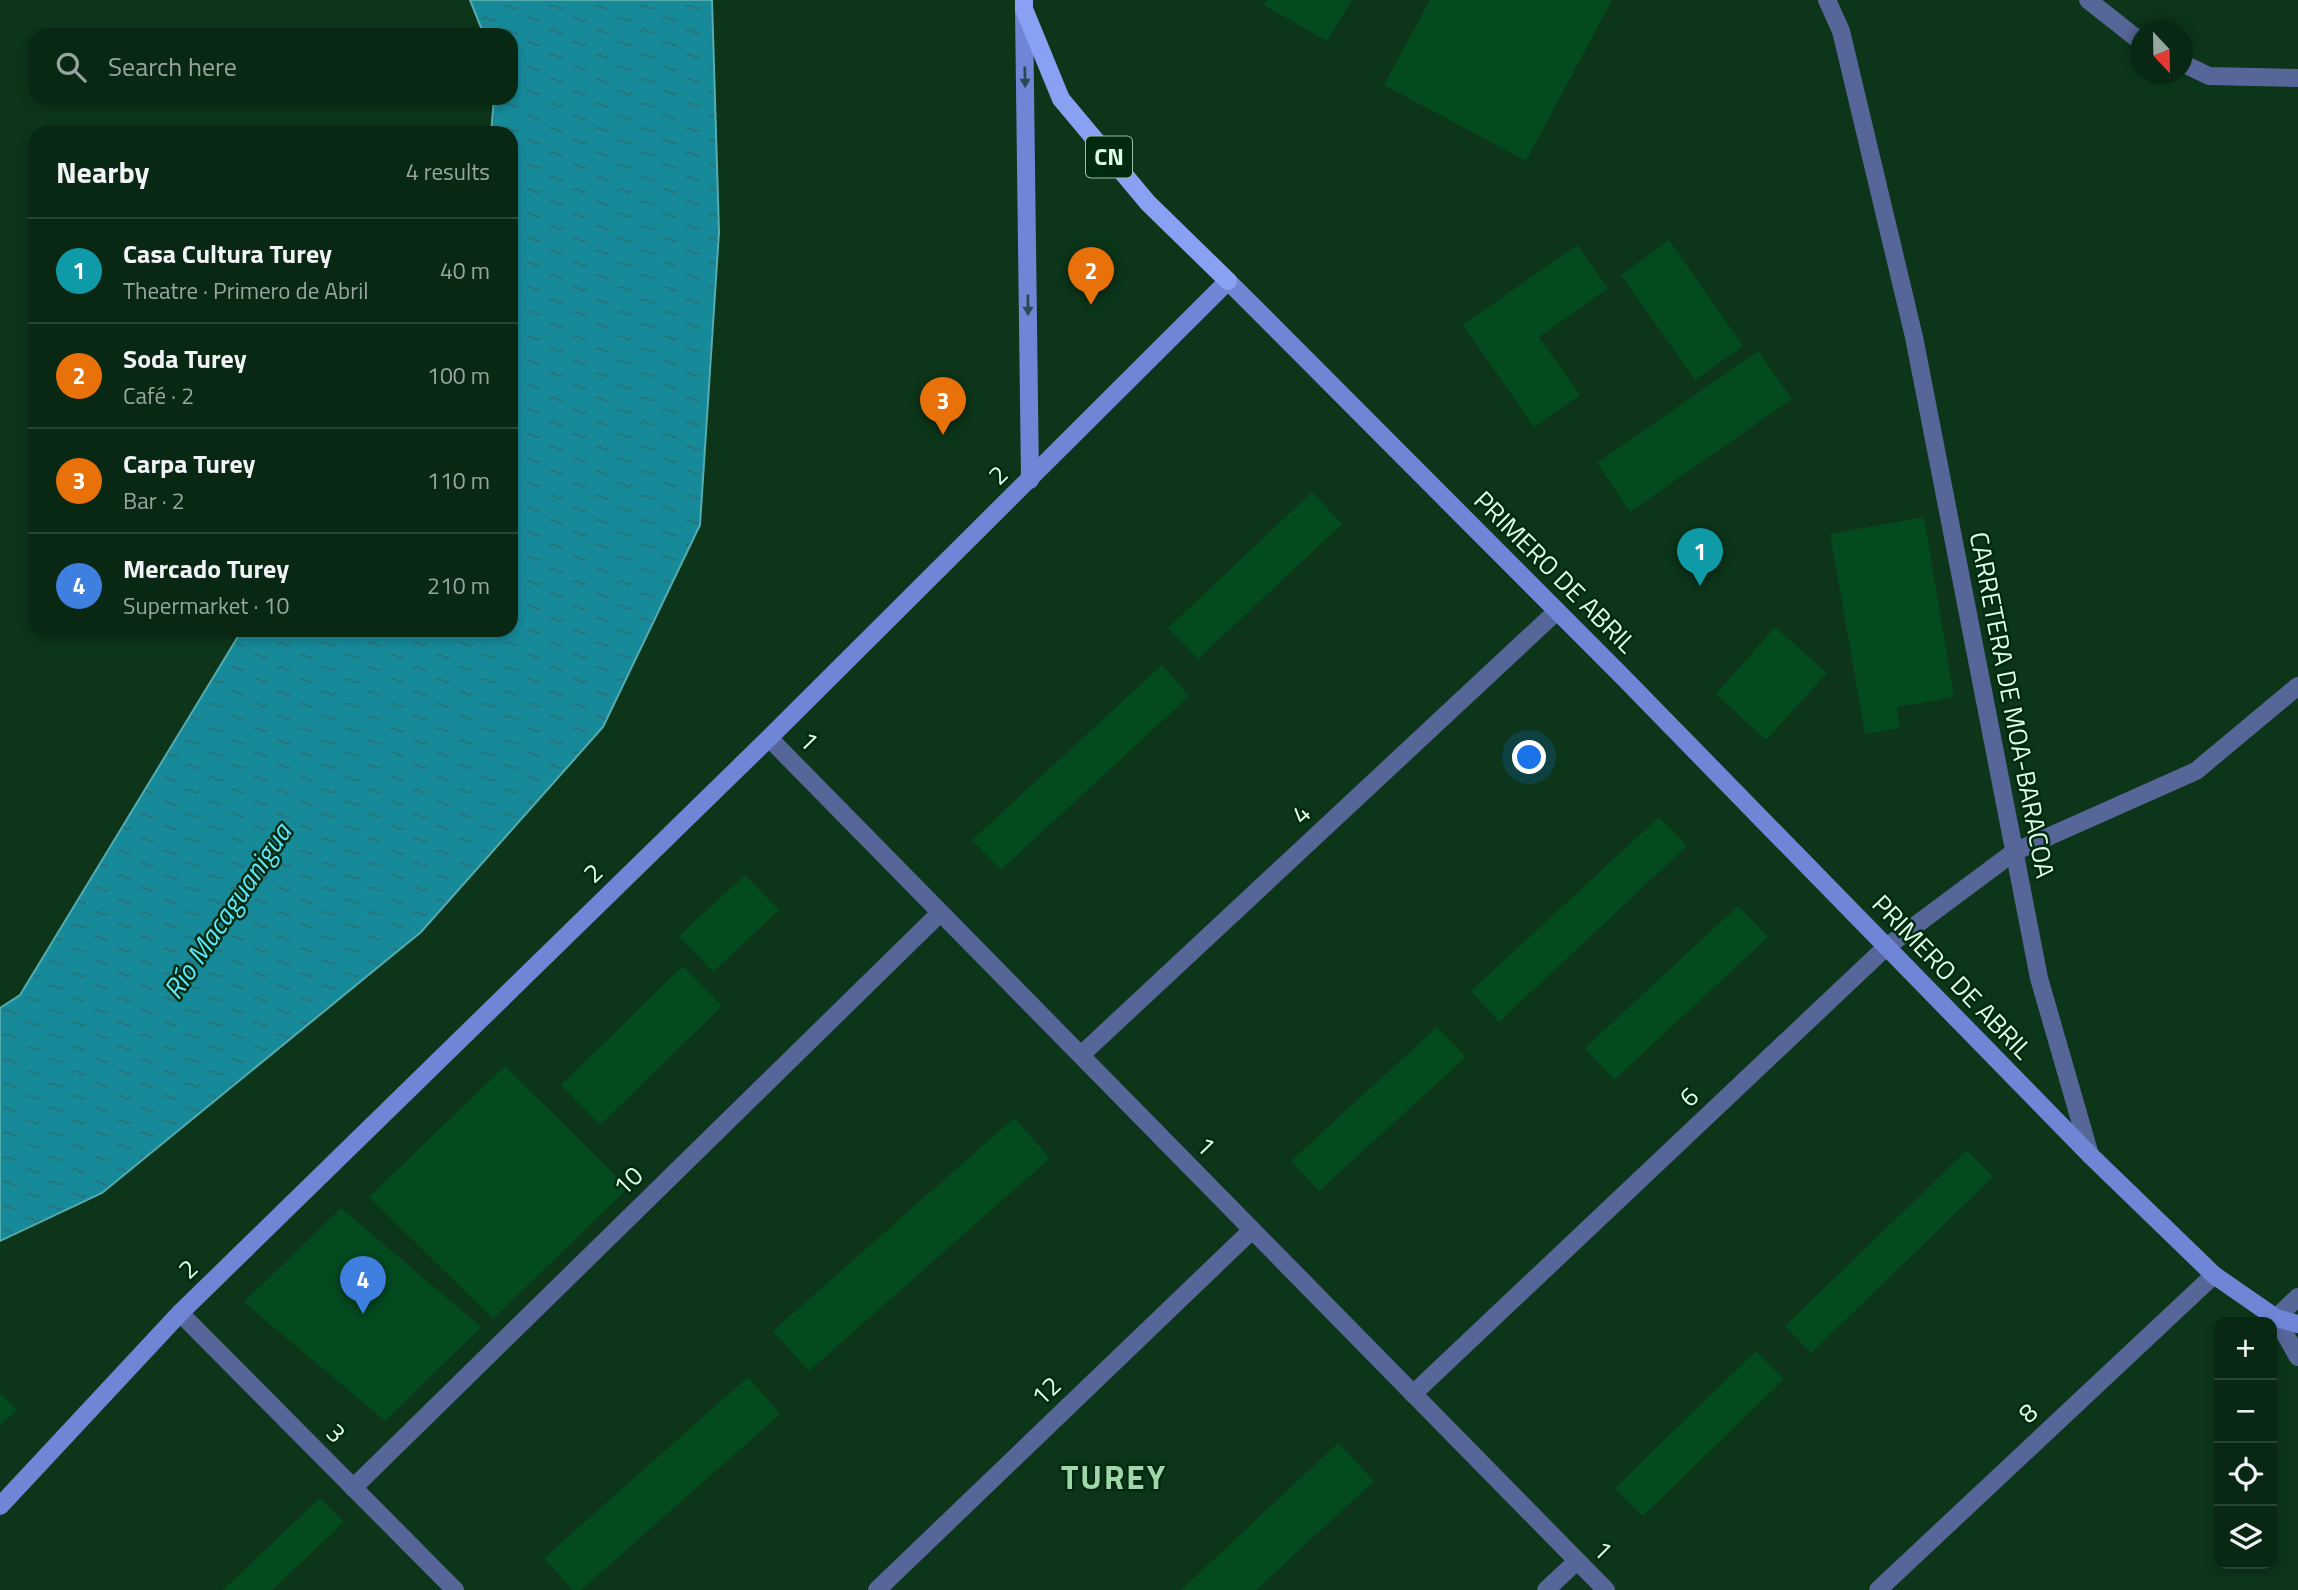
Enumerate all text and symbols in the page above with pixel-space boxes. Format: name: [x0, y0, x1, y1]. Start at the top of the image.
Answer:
north arrow: [2130, 21, 2193, 84]
search box: [28, 28, 518, 105]
text: Search here: [108, 47, 237, 86]
icon: search: [52, 48, 90, 86]
one-way arrow: [1019, 67, 1031, 89]
road number: CN: [1086, 136, 1132, 177]
text: Nearby: [56, 149, 149, 195]
text: 4 results: [406, 154, 490, 189]
text: Casa Cultura Turey: [123, 234, 332, 273]
pin: 2: [1068, 247, 1114, 305]
text: 1: [73, 253, 85, 288]
text: 40 m: [440, 253, 490, 288]
text: Theatre · Primero de Abril: [123, 273, 368, 308]
one-way arrow: [1022, 294, 1034, 316]
text: Soda Turey: [123, 339, 247, 378]
text: 2: [73, 358, 85, 393]
text: 100 m: [427, 358, 490, 393]
pin: 3: [920, 377, 966, 435]
text: Café · 2: [123, 378, 194, 413]
text: Carpa Turey: [123, 444, 256, 483]
street label: 2: [979, 456, 1017, 494]
text: 3: [73, 463, 85, 498]
text: 110 m: [427, 463, 490, 498]
street label: PRIMERO DE ABRIL: [1465, 481, 1646, 662]
text: Bar · 2: [123, 483, 185, 518]
pin: 1: [1677, 528, 1723, 586]
street label: CARRETERA DE MOA-BARACOA: [1960, 529, 2065, 881]
text: Mercado Turey: [123, 549, 289, 588]
text: 4: [73, 568, 85, 603]
text: 210 m: [427, 568, 490, 603]
text: Supermarket · 10: [123, 588, 289, 623]
street label: 1: [790, 722, 828, 759]
your location: [1512, 740, 1546, 774]
street label: 4: [1282, 794, 1319, 833]
water label: Río Macaguanigua: [152, 812, 303, 1007]
street label: 2: [574, 854, 611, 892]
street label: PRIMERO DE ABRIL: [1863, 885, 2042, 1068]
street label: 6: [1670, 1077, 1707, 1116]
street label: 1: [1187, 1127, 1225, 1164]
street label: 10: [604, 1156, 652, 1205]
street label: 2: [169, 1250, 206, 1288]
pin: 4: [340, 1256, 386, 1314]
map controls: [2214, 1317, 2277, 1569]
button: +: [2214, 1317, 2277, 1380]
street label: 12: [1022, 1366, 1070, 1415]
button: −: [2214, 1380, 2277, 1443]
street label: 8: [2009, 1393, 2046, 1432]
street label: 3: [317, 1414, 355, 1452]
button: locate: [2214, 1443, 2277, 1506]
district label: TUREY: [1061, 1452, 1167, 1502]
button: layers: [2214, 1506, 2277, 1569]
street label: 1: [1584, 1531, 1622, 1569]

